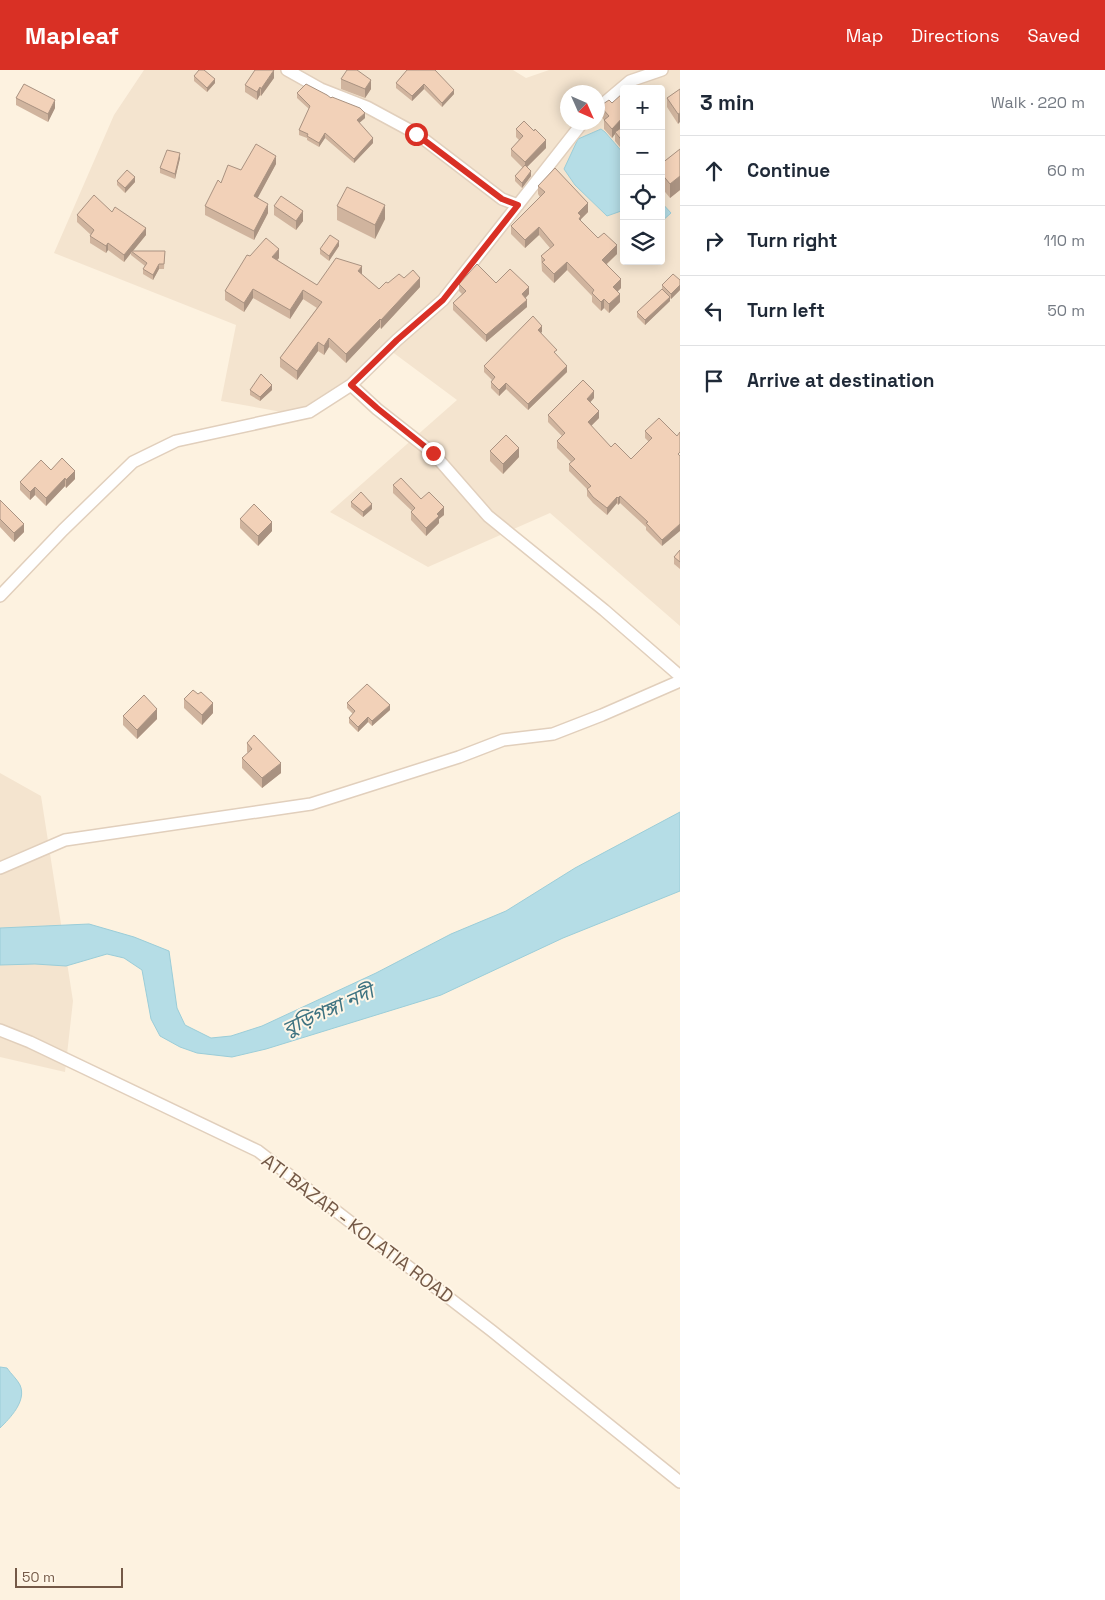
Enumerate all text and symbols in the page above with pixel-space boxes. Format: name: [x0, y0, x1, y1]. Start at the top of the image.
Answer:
text: Mapleaf: [25, 20, 119, 51]
text: Map: [846, 24, 883, 47]
text: Directions: [911, 24, 1000, 47]
text: Saved: [1028, 24, 1080, 47]
north arrow: [560, 85, 605, 130]
map controls: [620, 85, 665, 265]
button: +: [620, 85, 665, 130]
text: 3 min: [700, 89, 755, 116]
text: Walk · 220 m: [991, 92, 1085, 113]
route start: [405, 123, 428, 146]
button: −: [620, 130, 665, 175]
icon: ahead: [700, 157, 728, 185]
text: Continue: [747, 158, 830, 183]
text: 60 m: [1047, 160, 1085, 181]
button: locate: [620, 175, 665, 220]
button: layers: [620, 220, 665, 265]
icon: right: [700, 227, 728, 255]
text: Turn right: [747, 228, 837, 253]
text: 110 m: [1043, 230, 1085, 251]
icon: left: [700, 297, 728, 325]
text: Turn left: [747, 298, 825, 323]
text: 50 m: [1047, 300, 1085, 321]
icon: arrive: [700, 367, 728, 395]
text: Arrive at destination: [747, 368, 935, 393]
route end: [422, 442, 445, 465]
water label: বুড়িগঙ্গা নদী: [278, 977, 381, 1042]
street label: ATI BAZAR - KOLATIA ROAD: [257, 1148, 459, 1309]
scale bar: [15, 1565, 122, 1588]
text: 50 m: [22, 1568, 55, 1586]

